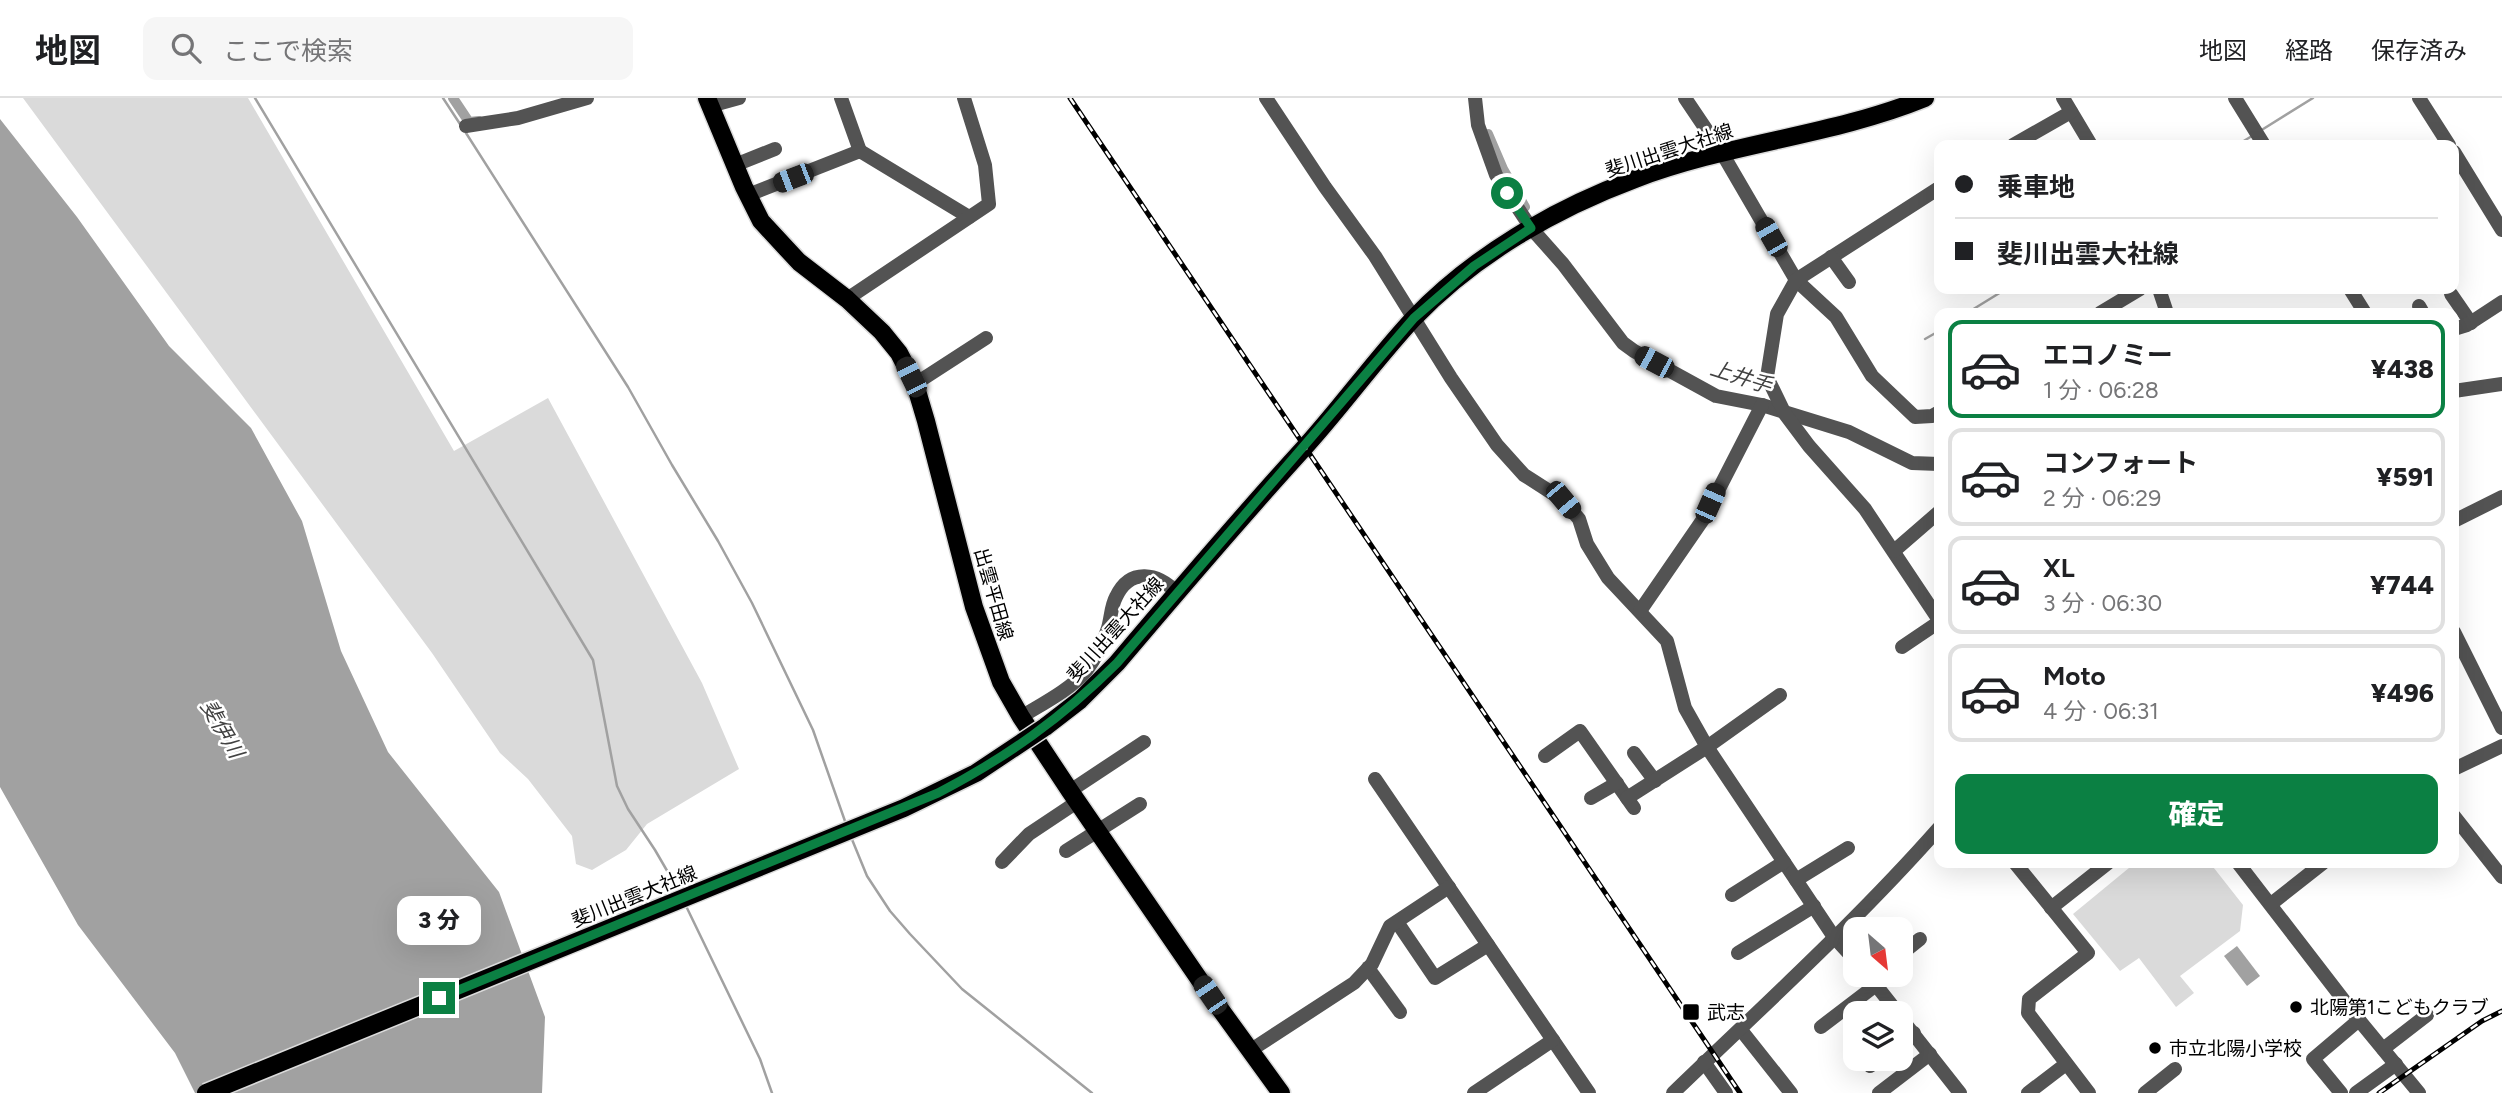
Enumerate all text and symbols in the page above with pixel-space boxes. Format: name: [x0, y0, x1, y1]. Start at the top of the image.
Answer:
search box: [143, 17, 633, 80]
icon: search: [167, 29, 205, 67]
text: 地図: [35, 31, 101, 70]
text: ここで検索: [223, 35, 353, 67]
text: 地図: [2199, 36, 2247, 65]
text: 経路: [2285, 36, 2333, 65]
text: 保存済み: [2371, 36, 2467, 65]
street label: 斐川出雲大社線: [1602, 119, 1736, 182]
car: [770, 161, 817, 195]
text: 乗車地: [1997, 171, 2075, 203]
route start: [1491, 177, 1523, 209]
car: [1752, 214, 1791, 260]
text: 斐川出雲大社線: [1997, 238, 2179, 270]
icon: car: [1959, 338, 2022, 401]
text: エコノミー: [2043, 339, 2173, 371]
car: [1631, 343, 1678, 381]
text: ¥438: [2371, 353, 2434, 385]
car: [893, 354, 930, 400]
water label: 上井手: [1707, 355, 1777, 399]
text: 1 分 · 06:28: [2043, 376, 2159, 404]
icon: car: [1959, 446, 2022, 509]
text: コンフォート: [2043, 447, 2198, 479]
text: ¥591: [2376, 461, 2434, 493]
car: [1542, 477, 1585, 523]
car: [1692, 480, 1729, 526]
text: 2 分 · 06:29: [2043, 484, 2161, 512]
street label: 出雲平田線: [969, 545, 1018, 643]
text: XL: [2043, 552, 2075, 584]
icon: car: [1959, 554, 2022, 617]
text: ¥744: [2370, 569, 2434, 601]
street label: 斐川出雲大社線: [1062, 572, 1168, 686]
text: 3 分 · 06:30: [2043, 589, 2162, 617]
text: Moto: [2043, 660, 2106, 692]
icon: car: [1959, 662, 2022, 725]
text: ¥496: [2371, 677, 2434, 709]
water label: 斐伊川: [196, 695, 250, 764]
text: 4 分 · 06:31: [2043, 697, 2159, 725]
button: 確定: [1955, 774, 2438, 854]
street label: 斐川出雲大社線: [568, 861, 700, 932]
callout: 3 分: [397, 897, 481, 946]
text: 3 分: [418, 906, 460, 934]
north arrow: [1843, 917, 1913, 987]
map controls: [1843, 917, 1913, 1071]
car: [1190, 972, 1231, 1018]
route end: [423, 982, 455, 1014]
place label: 北陽第1こどもクラブ: [2310, 996, 2489, 1019]
marker: 北陽第1こどもクラブ: [2288, 999, 2304, 1015]
place label: 武志: [1707, 1001, 1745, 1024]
button: layers: [1843, 1001, 1913, 1071]
marker: 武志: [1681, 1002, 1701, 1022]
place label: 市立北陽小学校: [2169, 1037, 2302, 1060]
marker: 市立北陽小学校: [2147, 1040, 2163, 1056]

